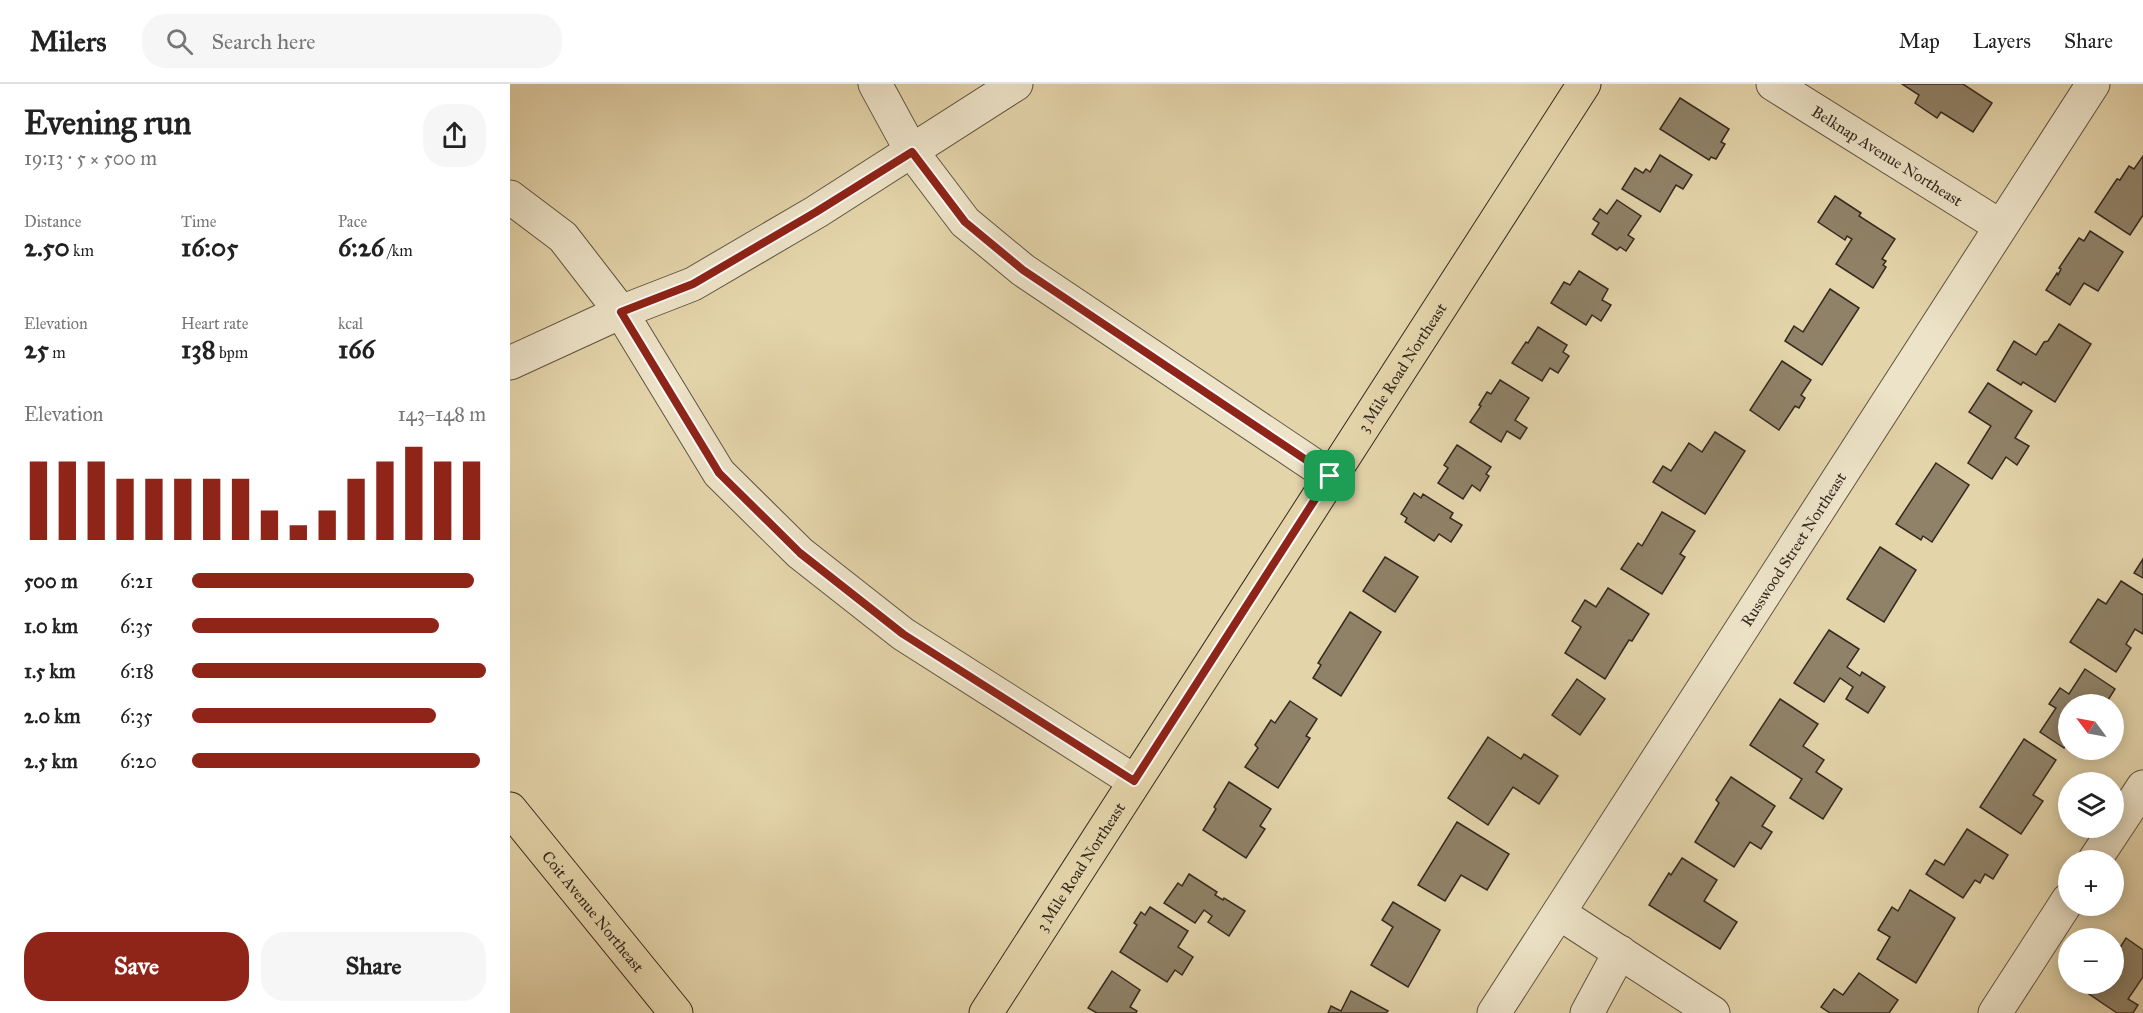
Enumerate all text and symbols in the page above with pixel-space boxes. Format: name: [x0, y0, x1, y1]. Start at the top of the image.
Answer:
search box: [142, 14, 562, 68]
text: Milers: [30, 24, 106, 59]
icon: search: [163, 25, 196, 58]
text: Search here: [211, 28, 316, 55]
text: Map: [1899, 28, 1940, 54]
text: Layers: [1973, 28, 2031, 54]
text: Share: [2064, 28, 2113, 54]
street label: Belknap Avenue Northeast: [1809, 101, 1967, 210]
text: Evening run: [24, 103, 191, 143]
button: share: [423, 104, 486, 167]
text: 19:13 · 5 × 500 m: [24, 146, 157, 170]
text: Distance: [24, 212, 81, 231]
text: Time: [181, 212, 216, 231]
text: Pace: [338, 212, 367, 231]
text: 2.50: [24, 231, 70, 263]
text: 16:05: [181, 231, 238, 263]
text: 6:26: [338, 231, 384, 263]
text: km: [70, 241, 94, 260]
text: /km: [384, 241, 413, 260]
street label: 3 Mile Road Northeast: [1353, 299, 1450, 435]
text: Elevation: [24, 314, 88, 333]
text: Heart rate: [181, 314, 248, 333]
text: kcal: [338, 314, 363, 333]
text: 25: [24, 333, 49, 365]
text: 138: [181, 333, 216, 365]
text: 166: [338, 333, 375, 365]
text: m: [49, 343, 66, 362]
text: bpm: [216, 343, 248, 362]
text: Elevation: [24, 402, 103, 426]
text: 143–148 m: [398, 402, 486, 426]
pin: [1304, 450, 1355, 501]
icon: arrive: [1313, 459, 1346, 492]
street label: Russwood Street Northeast: [1736, 468, 1850, 630]
text: 500 m: [24, 569, 78, 593]
text: 6:21: [120, 569, 153, 593]
text: 1.0 km: [24, 614, 78, 638]
text: 6:35: [120, 614, 153, 638]
text: 1.5 km: [24, 659, 75, 683]
text: 6:18: [120, 659, 154, 683]
north arrow: [2058, 694, 2124, 760]
map controls: [2058, 694, 2124, 994]
text: 2.0 km: [24, 704, 80, 728]
text: 6:35: [120, 704, 153, 728]
text: 2.5 km: [24, 749, 78, 773]
text: 6:20: [120, 749, 157, 773]
button: layers: [2058, 772, 2124, 838]
street label: 3 Mile Road Northeast: [1032, 798, 1129, 935]
street label: Coit Avenue Northeast: [538, 847, 649, 976]
button: +: [2058, 850, 2124, 916]
button: −: [2058, 928, 2124, 994]
button: Save: [24, 932, 249, 1001]
button: Share: [261, 932, 486, 1001]

